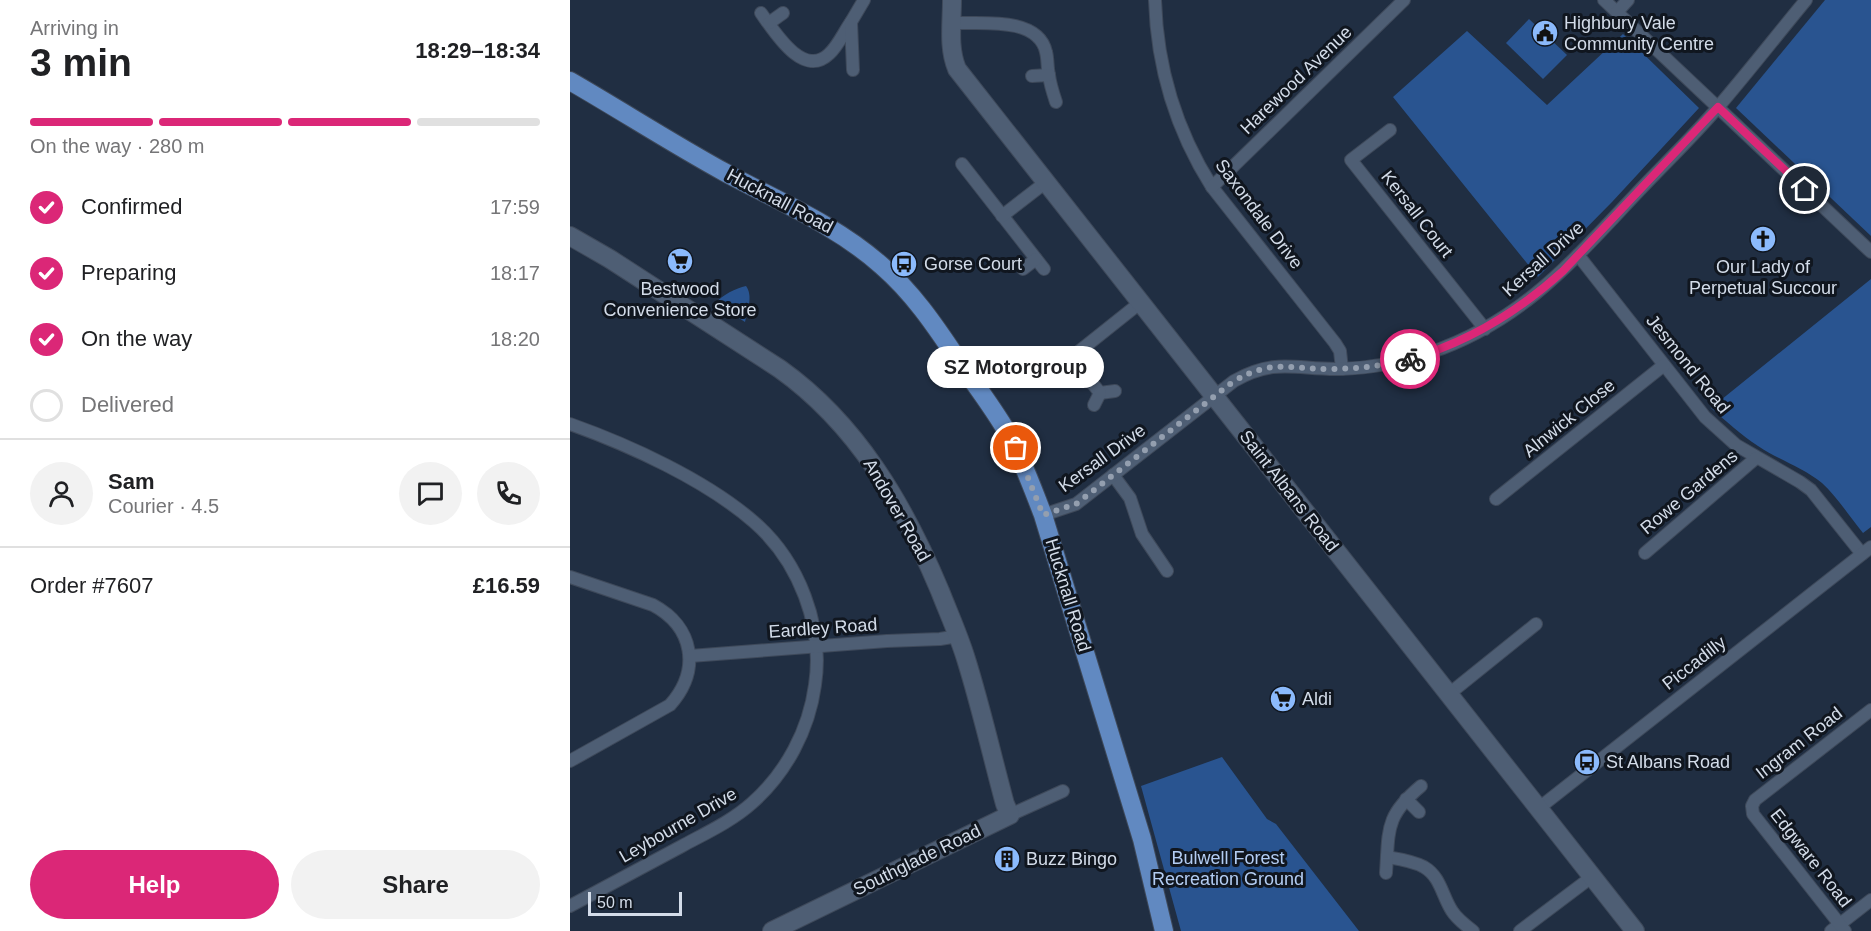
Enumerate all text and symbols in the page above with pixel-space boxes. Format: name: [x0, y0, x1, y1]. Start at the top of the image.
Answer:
place label: Highbury Vale Community Centre: [1564, 13, 1714, 54]
text: Arriving in: [30, 17, 119, 39]
public building icon: Highbury Vale Community Centre: [1530, 18, 1560, 48]
street label: Harewood Avenue: [1236, 22, 1356, 138]
text: 18:29–18:34: [415, 38, 540, 63]
text: 3 min: [30, 41, 132, 84]
text: On the way · 280 m: [30, 135, 205, 157]
street label: Saxondale Drive: [1211, 155, 1307, 273]
pin: [1779, 163, 1830, 214]
street label: Hucknall Road: [724, 165, 836, 237]
street label: Kersall Court: [1377, 167, 1457, 261]
icon: home: [1788, 172, 1821, 205]
icon: check: [30, 191, 63, 224]
text: Confirmed: [81, 194, 182, 219]
text: 17:59: [490, 196, 540, 218]
street label: Kersall Drive: [1498, 217, 1588, 301]
church icon: Our Lady of Perpetual Succour: [1748, 224, 1778, 254]
supermarket icon: Bestwood Convenience Store: [665, 246, 695, 276]
bus stop icon: Gorse Court: [889, 249, 919, 279]
place label: Gorse Court: [924, 254, 1022, 274]
icon: check: [30, 257, 63, 290]
place label: Our Lady of Perpetual Succour: [1689, 257, 1837, 298]
text: Preparing: [81, 260, 176, 285]
text: 18:17: [490, 262, 540, 284]
place label: Bestwood Convenience Store: [603, 279, 757, 320]
street label: Jesmond Road: [1642, 311, 1734, 417]
icon: check: [30, 323, 63, 356]
text: On the way: [81, 326, 192, 351]
text: 18:20: [490, 328, 540, 350]
courier: [1380, 329, 1440, 389]
icon: bike: [1394, 343, 1427, 376]
callout: SZ Motorgroup: [928, 346, 1104, 388]
text: SZ Motorgroup: [944, 356, 1087, 378]
street label: Alnwick Close: [1519, 375, 1619, 461]
text: Delivered: [81, 392, 174, 417]
street label: Kersall Drive: [1055, 420, 1149, 496]
pin: [990, 422, 1041, 473]
street label: Saint Albans Road: [1236, 426, 1342, 556]
icon: bag: [999, 431, 1032, 464]
street label: Rowe Gardens: [1637, 446, 1741, 538]
street label: Andover Road: [860, 455, 934, 565]
button: person: [30, 462, 93, 525]
button: chat: [399, 462, 462, 525]
button: phone: [477, 462, 540, 525]
text: Sam: [108, 469, 154, 494]
text: Courier · 4.5: [108, 495, 219, 517]
street label: Hucknall Road: [1041, 536, 1095, 654]
text: Order #7607: [30, 573, 154, 598]
text: £16.59: [473, 573, 540, 598]
street label: Eardley Road: [768, 614, 878, 642]
street label: Piccadilly: [1658, 632, 1730, 694]
supermarket icon: Aldi: [1268, 684, 1298, 714]
place label: Aldi: [1302, 689, 1332, 709]
street label: Ingram Road: [1752, 703, 1846, 783]
bus stop icon: St Albans Road: [1572, 747, 1602, 777]
place label: St Albans Road: [1606, 752, 1730, 772]
street label: Leybourne Drive: [616, 783, 740, 867]
street label: Edgware Road: [1766, 805, 1856, 911]
street label: Southglade Road: [850, 821, 984, 899]
building icon: Buzz Bingo: [992, 844, 1022, 874]
park label: Bulwell Forest Recreation Ground: [1152, 848, 1304, 889]
place label: Buzz Bingo: [1026, 849, 1117, 869]
button: Help: [30, 850, 279, 919]
button: Share: [291, 850, 540, 919]
scale bar: [588, 889, 682, 916]
text: 50 m: [597, 894, 633, 911]

